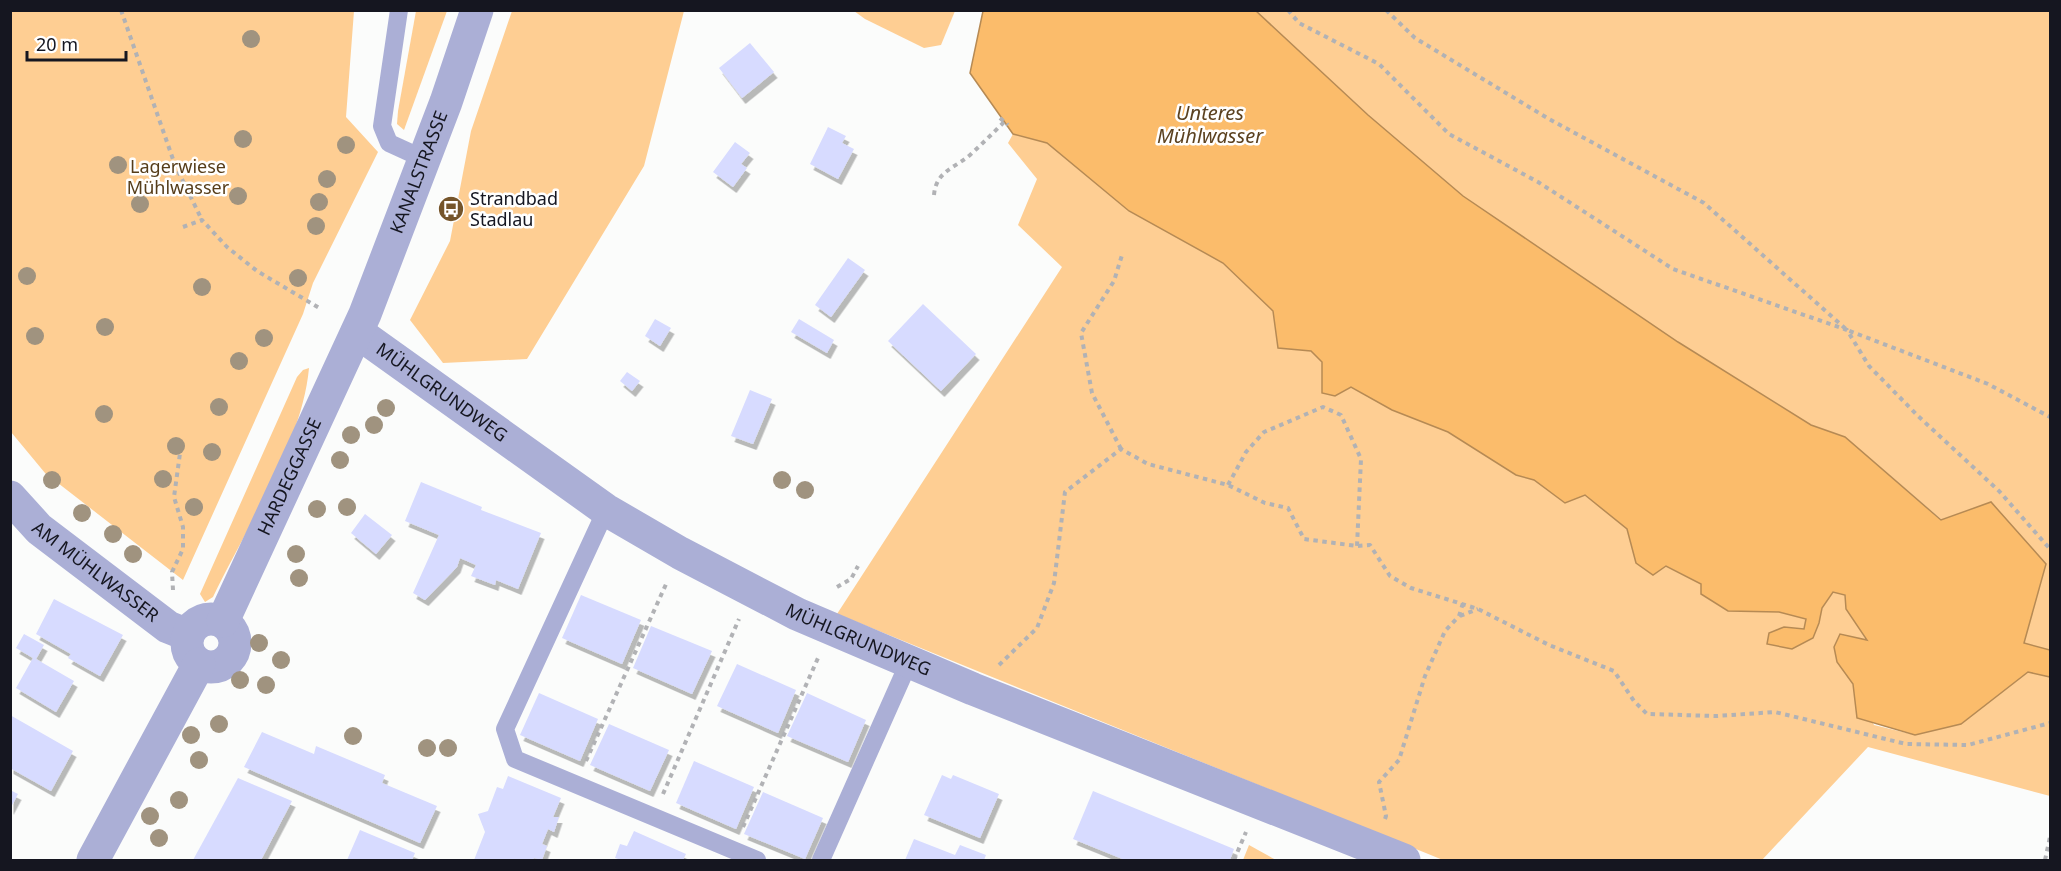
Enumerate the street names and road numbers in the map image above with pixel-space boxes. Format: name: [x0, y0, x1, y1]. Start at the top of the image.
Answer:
street label: KANALSTRASSE: [384, 107, 453, 237]
street label: MÜHLGRUNDWEG: [372, 337, 513, 447]
street label: HARDEGGASSE: [251, 414, 326, 539]
street label: AM MÜHLWASSER: [28, 515, 164, 627]
street label: MÜHLGRUNDWEG: [782, 597, 935, 681]

